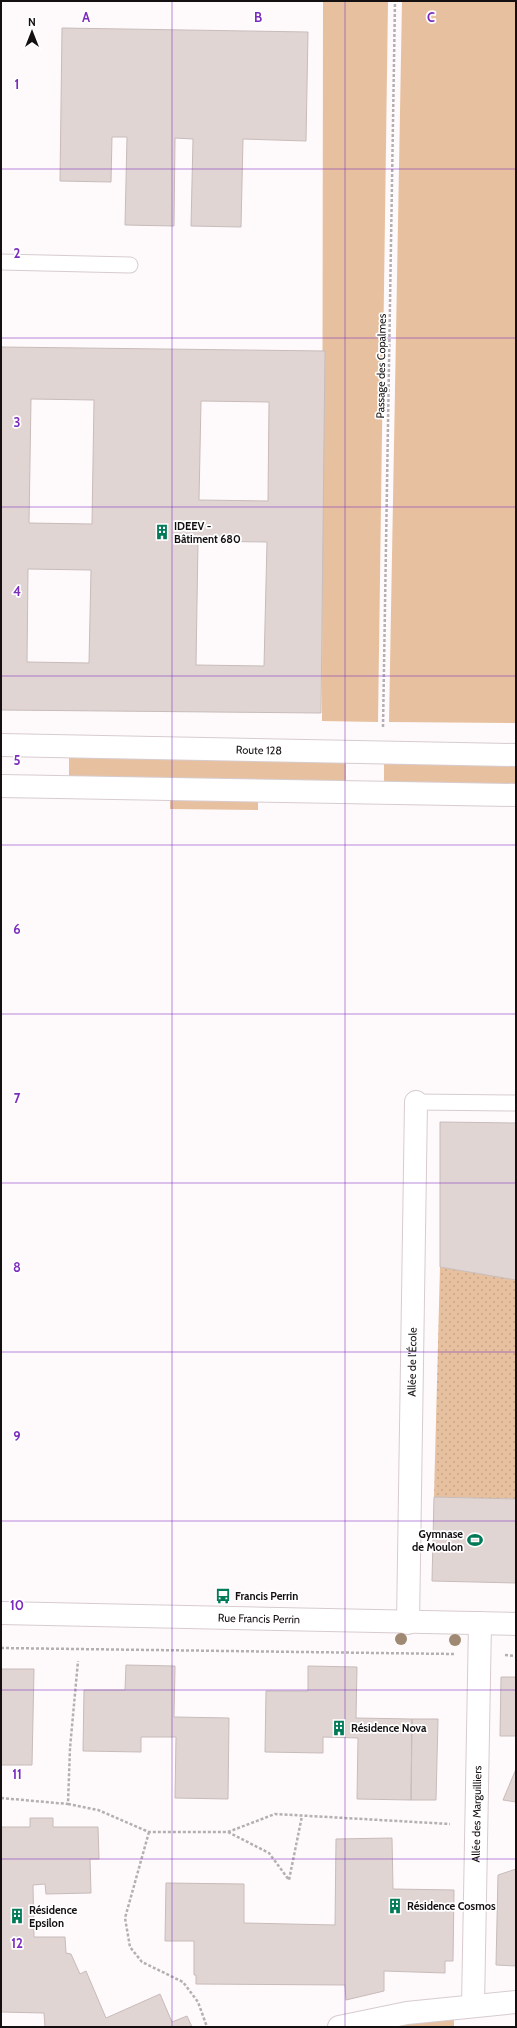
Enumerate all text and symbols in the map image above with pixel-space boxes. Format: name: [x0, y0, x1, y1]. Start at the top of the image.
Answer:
text: A: [82, 9, 91, 25]
text: B: [254, 9, 262, 25]
text: C: [427, 9, 435, 25]
north arrow: [12, 12, 52, 52]
text: N: [28, 15, 36, 29]
text: 1: [15, 76, 19, 92]
text: 2: [14, 245, 21, 261]
street label: Passage des Copalmes: [373, 313, 389, 418]
text: 3: [13, 414, 21, 430]
place label: IDEEV - Bâtiment 680: [174, 519, 241, 546]
building icon: IDEEV - Bâtiment 680: [153, 523, 171, 541]
text: 4: [13, 583, 21, 599]
street label: Route 128: [236, 743, 282, 757]
text: 5: [14, 752, 21, 768]
text: 6: [13, 921, 21, 937]
text: 7: [14, 1090, 21, 1106]
text: 8: [13, 1259, 21, 1275]
street label: Allée de l'École: [404, 1327, 420, 1397]
text: 9: [13, 1428, 21, 1444]
place label: Gymnase de Moulon: [412, 1527, 463, 1554]
sports icon: Gymnase de Moulon: [466, 1531, 484, 1549]
bus stop icon: Francis Perrin: [214, 1587, 232, 1605]
place label: Francis Perrin: [235, 1589, 298, 1603]
text: 10: [10, 1597, 24, 1613]
street label: Rue Francis Perrin: [218, 1611, 300, 1626]
building icon: Résidence Nova: [330, 1719, 348, 1737]
place label: Résidence Nova: [351, 1721, 427, 1735]
street label: Allée des Marguilliers: [469, 1765, 484, 1863]
text: 11: [12, 1766, 22, 1782]
building icon: Résidence Cosmos: [386, 1897, 404, 1915]
place label: Résidence Cosmos: [407, 1899, 496, 1913]
place label: Résidence Epsilon: [29, 1903, 78, 1930]
building icon: Résidence Epsilon: [8, 1907, 26, 1925]
text: 12: [11, 1935, 23, 1951]

